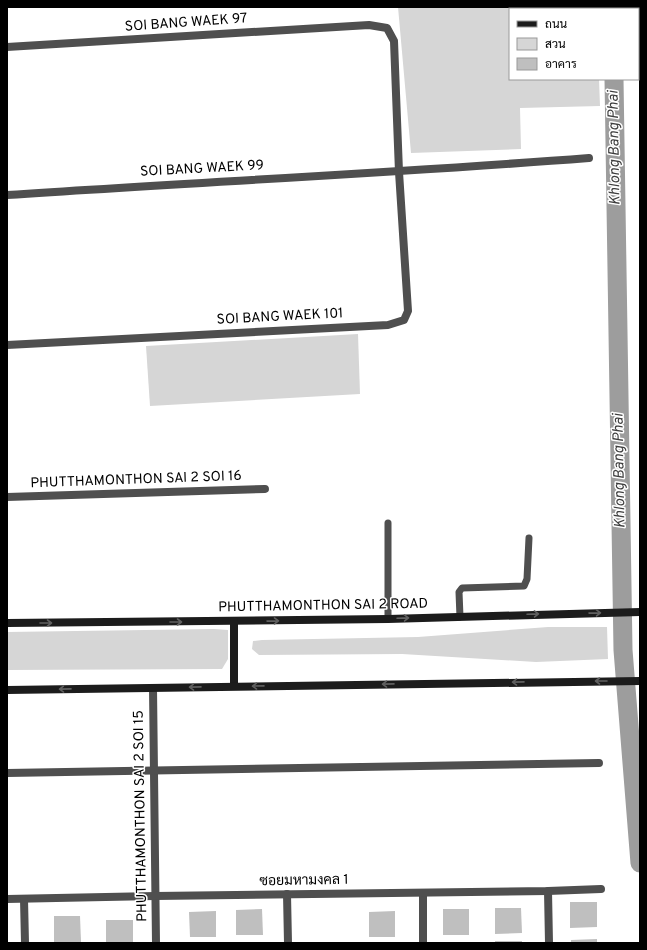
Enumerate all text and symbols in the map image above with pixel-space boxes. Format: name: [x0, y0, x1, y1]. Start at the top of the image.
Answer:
legend: [509, 8, 639, 80]
street label: SOI BANG WAEK 97: [124, 10, 248, 36]
text: ถนน: [545, 17, 568, 33]
text: สวน: [545, 37, 566, 53]
text: อาคาร: [545, 57, 577, 73]
water label: Khlong Bang Phai: [604, 89, 626, 206]
street label: SOI BANG WAEK 99: [140, 157, 264, 181]
street label: SOI BANG WAEK 101: [216, 305, 344, 329]
water label: Khlong Bang Phai: [609, 412, 631, 529]
street label: PHUTTHAMONTHON SAI 2 SOI 16: [30, 468, 242, 492]
street label: PHUTTHAMONTHON SAI 2 ROAD: [218, 596, 428, 616]
one-way arrow: [588, 609, 601, 617]
one-way arrow: [526, 611, 539, 618]
one-way arrow: [396, 615, 409, 622]
one-way arrow: [266, 617, 279, 624]
one-way arrow: [169, 618, 182, 626]
one-way arrow: [39, 619, 52, 627]
one-way arrow: [595, 677, 608, 685]
one-way arrow: [512, 678, 525, 686]
one-way arrow: [382, 680, 395, 688]
one-way arrow: [252, 682, 265, 690]
one-way arrow: [189, 683, 202, 691]
one-way arrow: [59, 685, 72, 693]
street label: PHUTTHAMONTHON SAI 2 SOI 15: [131, 710, 151, 922]
street label: ซอยมหามงคล 1: [259, 872, 349, 890]

